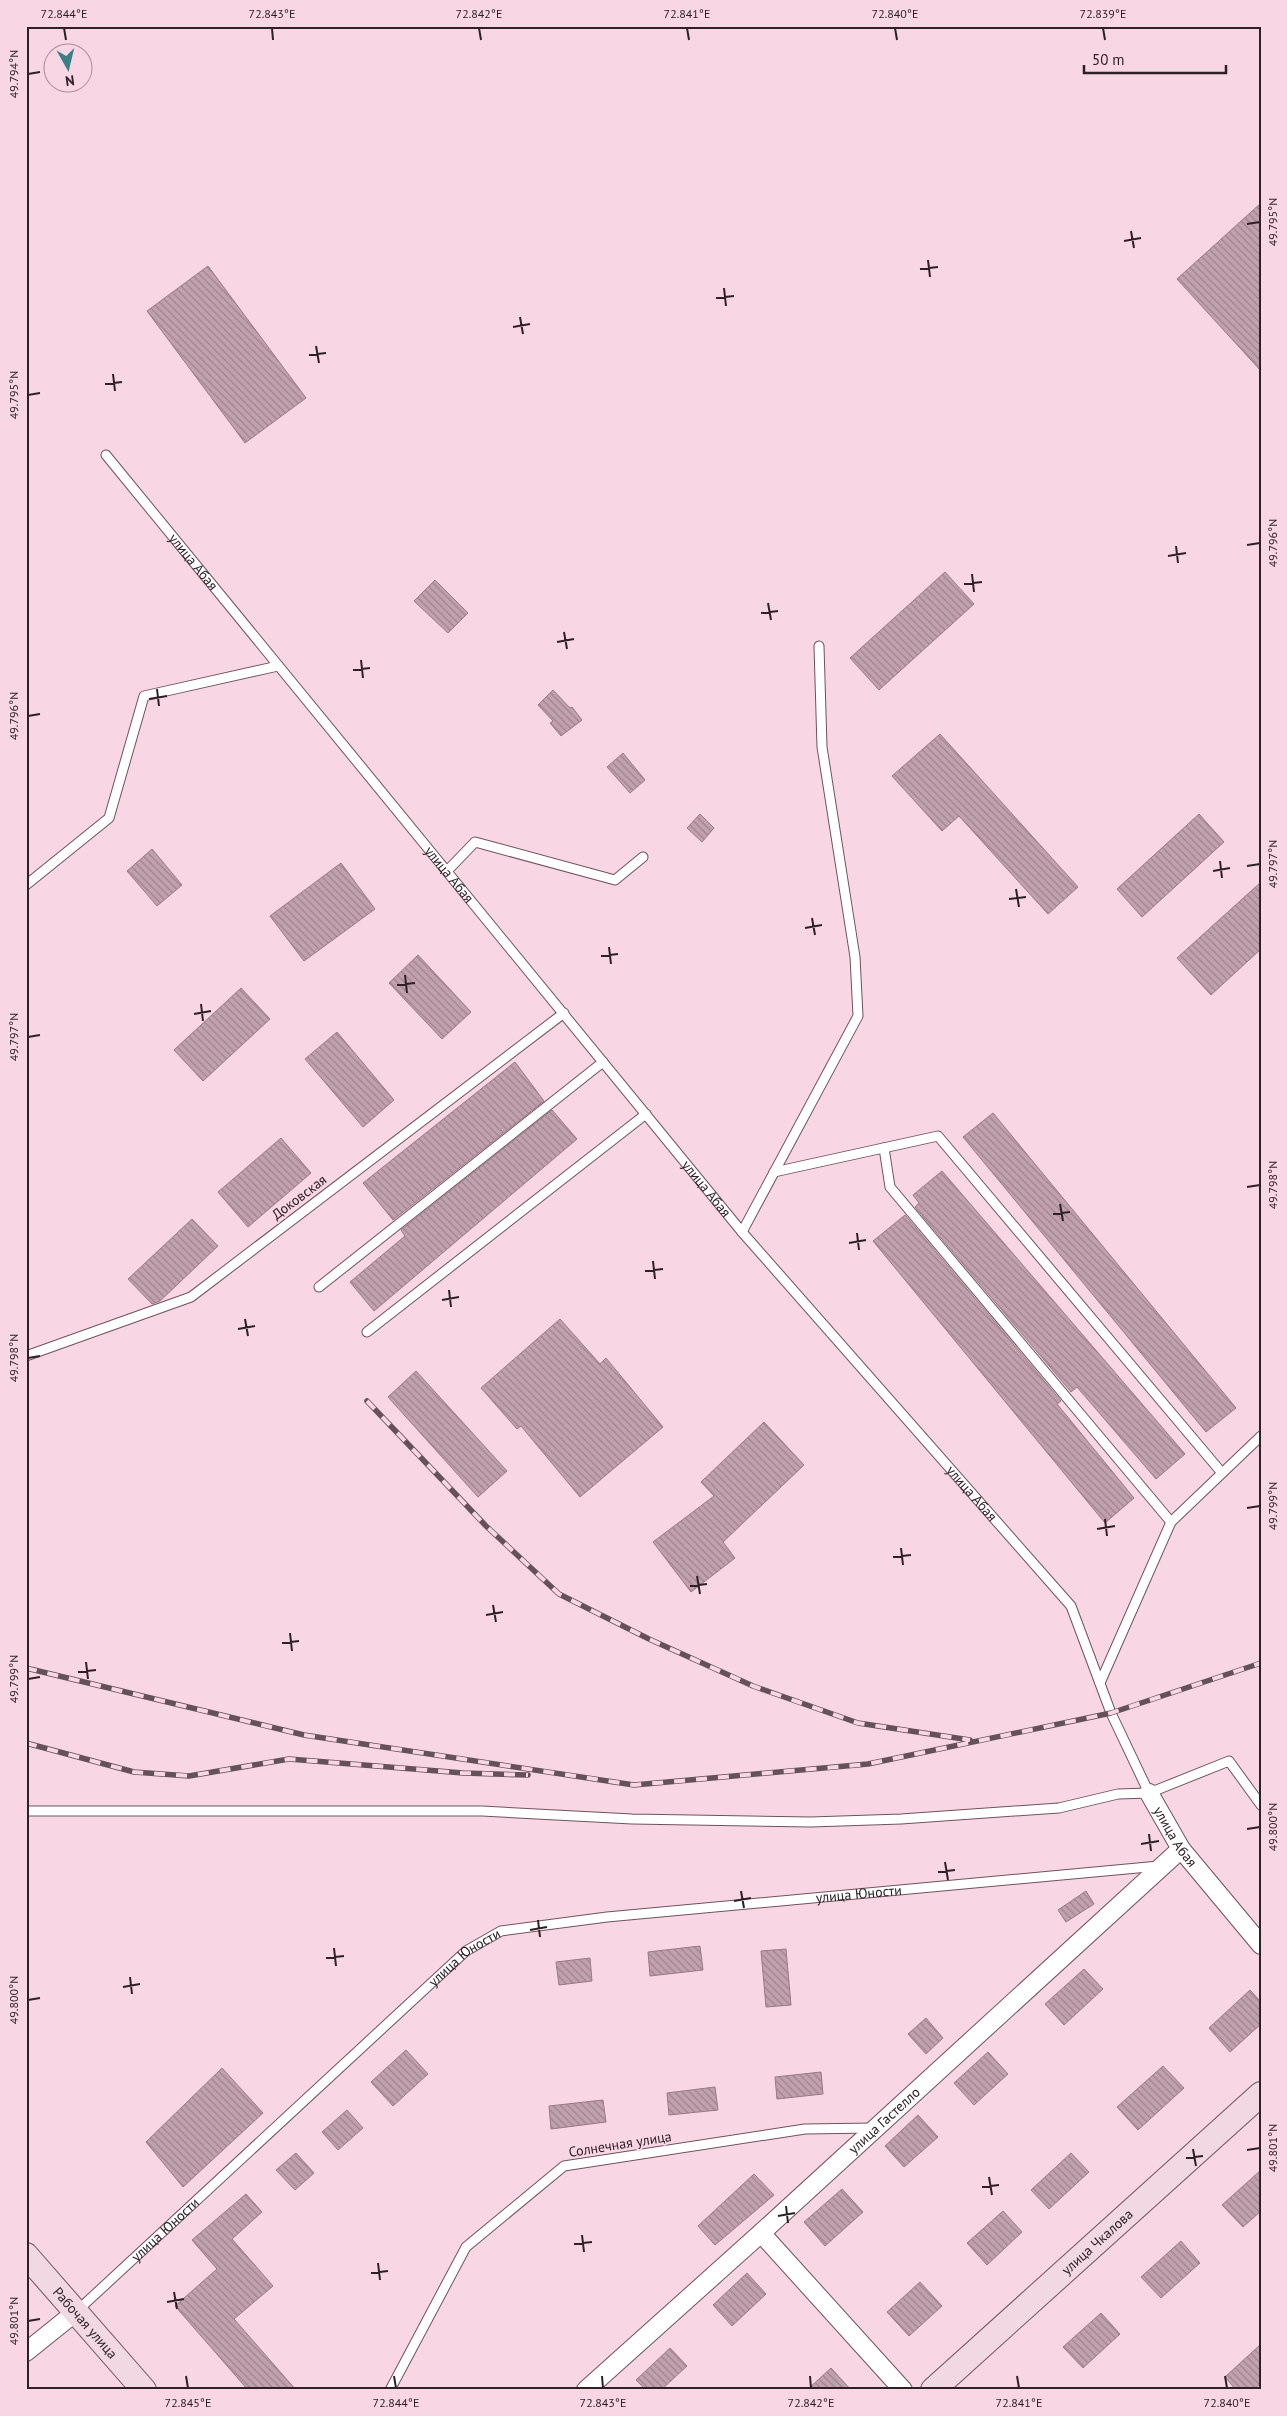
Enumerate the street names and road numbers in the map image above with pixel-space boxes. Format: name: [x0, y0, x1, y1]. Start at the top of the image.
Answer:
street label: улица Абая: [165, 530, 222, 594]
street label: улица Абая: [421, 842, 478, 907]
street label: улица Абая: [678, 1156, 735, 1221]
street label: Доковская: [268, 1170, 330, 1224]
street label: улица Абая: [942, 1462, 1001, 1525]
street label: улица Абая: [1150, 1803, 1201, 1871]
street label: улица Юности: [815, 1881, 902, 1907]
street label: улица Юности: [425, 1924, 504, 1990]
street label: улица Гастелло: [845, 2083, 924, 2158]
street label: Солнечная улица: [567, 2127, 673, 2161]
street label: улица Юности: [127, 2194, 203, 2265]
street label: улица Чкалова: [1058, 2205, 1137, 2279]
street label: Рабочая улица: [49, 2283, 121, 2362]

